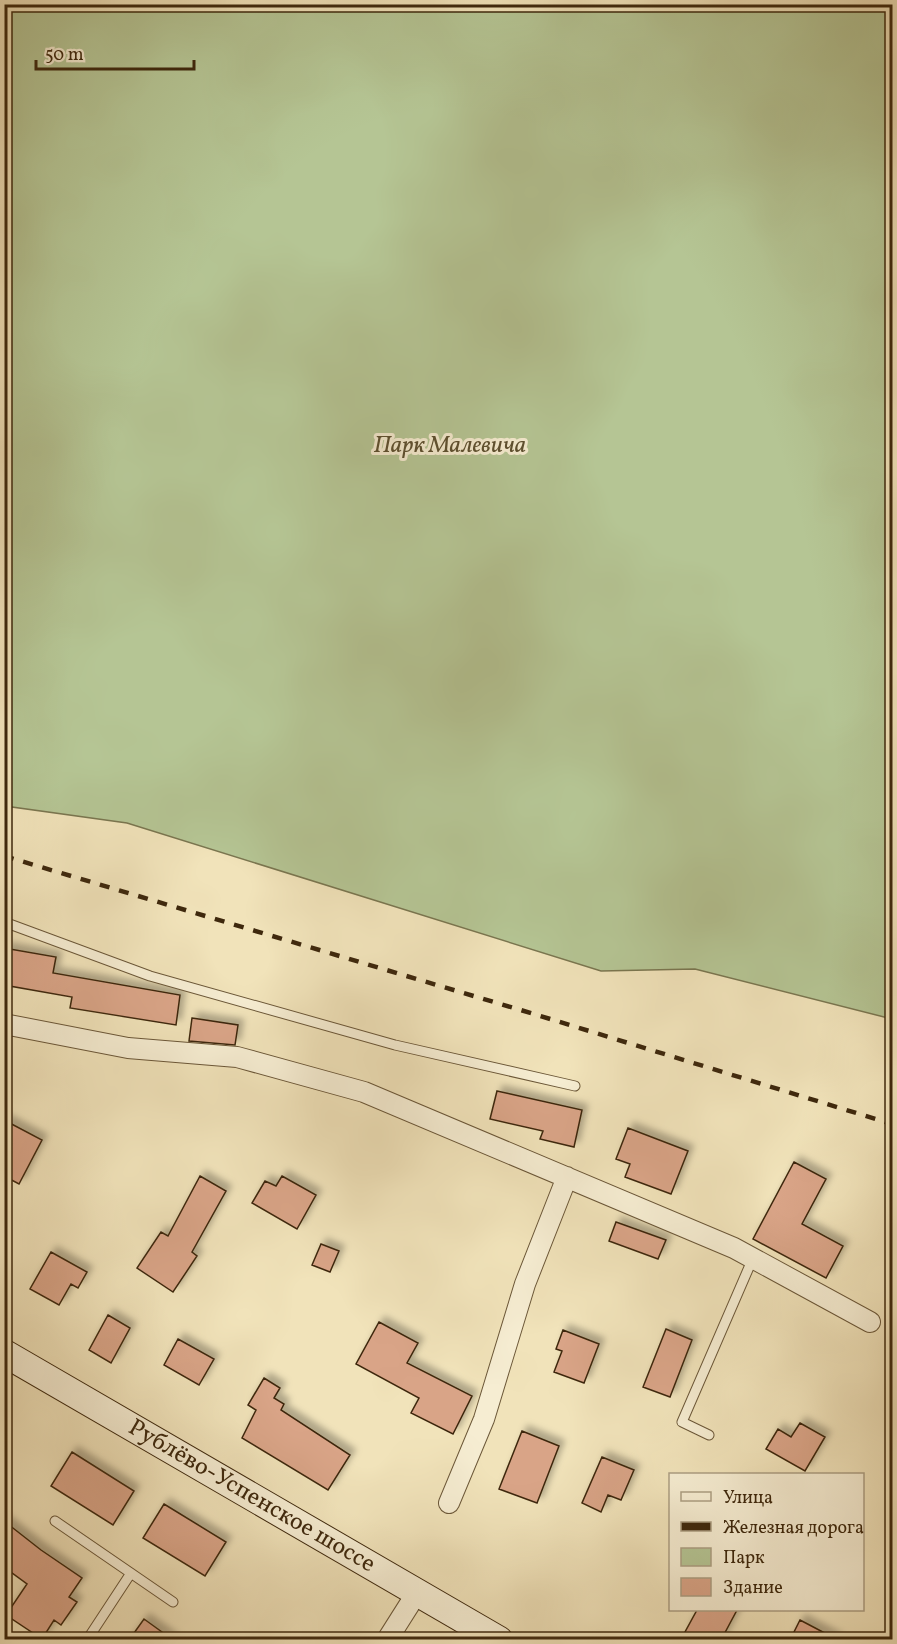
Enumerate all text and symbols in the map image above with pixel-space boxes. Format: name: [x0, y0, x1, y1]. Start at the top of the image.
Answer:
scale bar: [36, 33, 194, 71]
text: 50 m: [45, 43, 84, 68]
park label: Парк Малевича: [374, 429, 526, 463]
street label: Рублёво-Успенское шоссе: [121, 1411, 381, 1582]
legend: [669, 1473, 864, 1611]
text: Улица: [723, 1486, 773, 1511]
text: Железная дорога: [723, 1516, 864, 1541]
text: Парк: [723, 1546, 765, 1571]
text: Здание: [723, 1576, 783, 1601]

